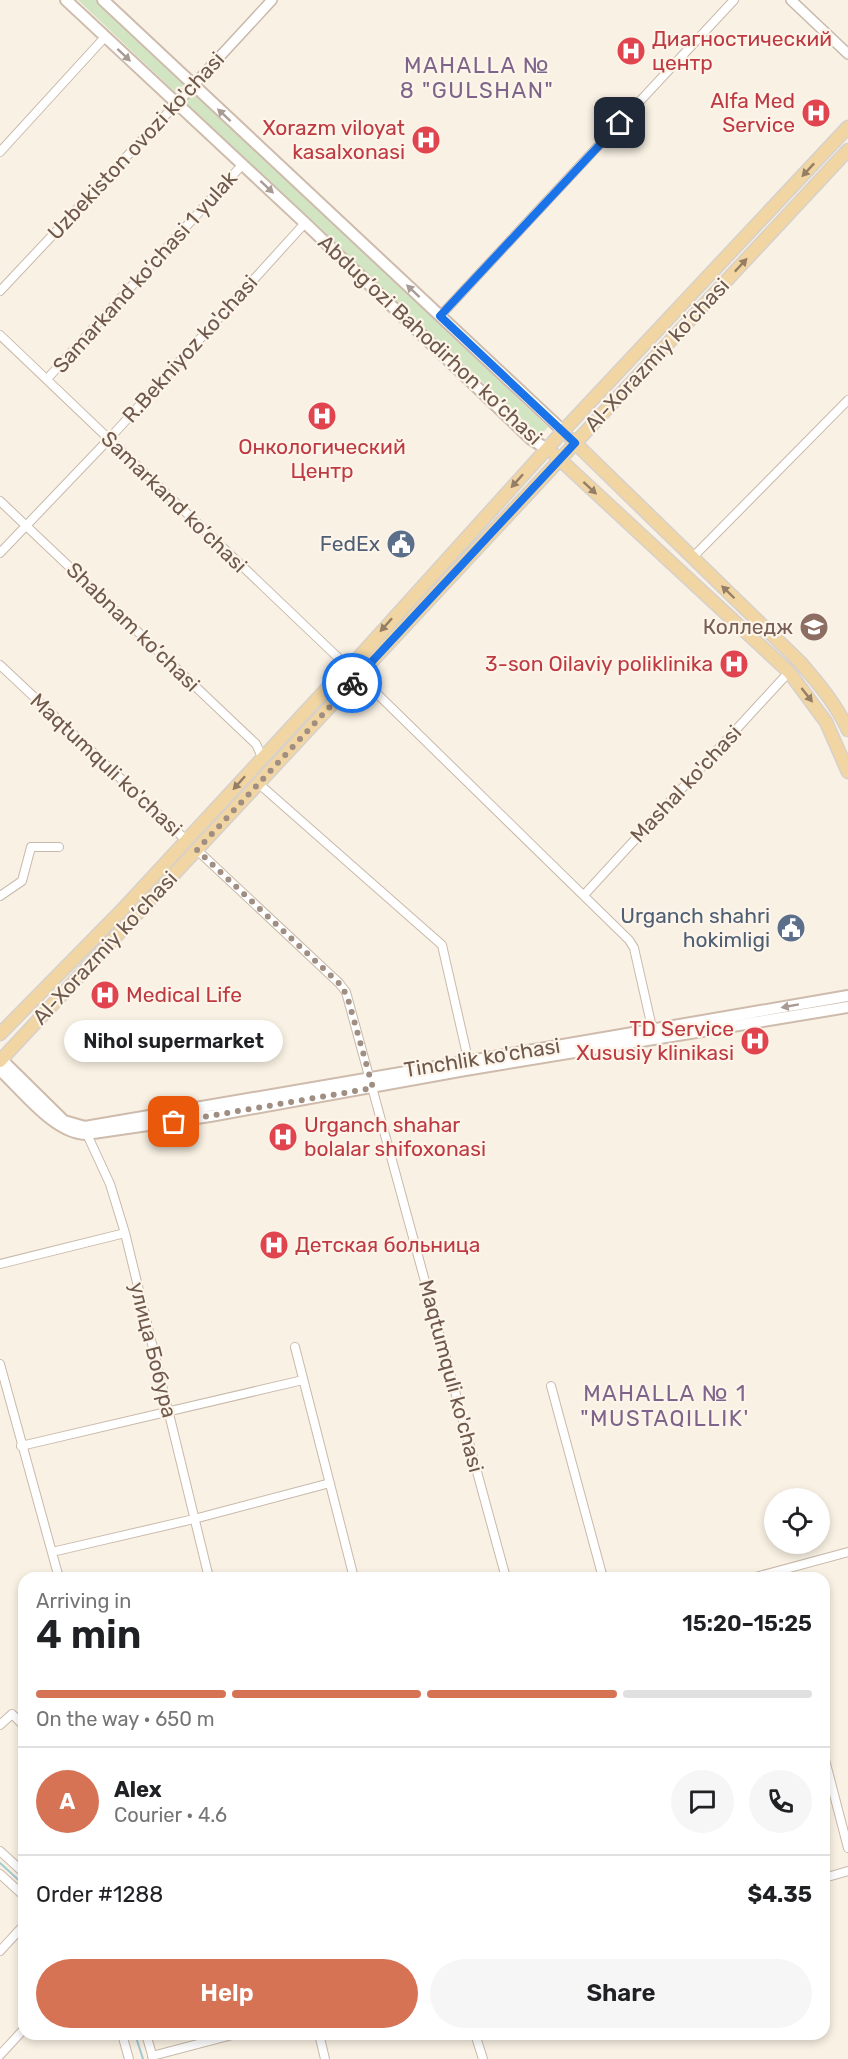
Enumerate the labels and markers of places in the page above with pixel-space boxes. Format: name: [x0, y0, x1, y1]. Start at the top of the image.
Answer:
place label: Диагностический центр: [652, 26, 832, 75]
hospital icon: Диагностический центр: [615, 35, 647, 67]
place label: Alfa Med Service: [710, 88, 795, 137]
pin: [594, 97, 645, 148]
hospital icon: Alfa Med Service: [800, 97, 832, 129]
place label: Xorazm viloyat kasalxonasi: [262, 115, 405, 164]
hospital icon: Xorazm viloyat kasalxonasi: [410, 124, 442, 156]
hospital icon: Онкологический Центр: [306, 400, 338, 432]
place label: Онкологический Центр: [238, 434, 406, 483]
public building icon: FedEx: [385, 528, 417, 560]
place label: FedEx: [320, 531, 380, 556]
school or university icon: Колледж: [798, 611, 830, 643]
place label: Колледж: [703, 614, 793, 639]
hospital icon: 3-son Oilaviy poliklinika: [718, 648, 750, 680]
place label: 3-son Oilaviy poliklinika: [485, 651, 713, 676]
place label: Urganch shahri hokimligi: [620, 903, 770, 952]
public building icon: Urganch shahri hokimligi: [775, 912, 807, 944]
hospital icon: Medical Life: [89, 979, 121, 1011]
place label: Medical Life: [126, 982, 242, 1007]
place label: TD Service Xususiy klinikasi: [576, 1016, 734, 1065]
callout: Nihol supermarket: [64, 1020, 284, 1062]
hospital icon: TD Service Xususiy klinikasi: [739, 1025, 771, 1057]
pin: [148, 1096, 199, 1147]
place label: Urganch shahar bolalar shifoxonasi: [304, 1112, 486, 1161]
hospital icon: Urganch shahar bolalar shifoxonasi: [267, 1121, 299, 1153]
hospital icon: Детская больница: [258, 1229, 290, 1261]
place label: Детская больница: [295, 1232, 480, 1257]

